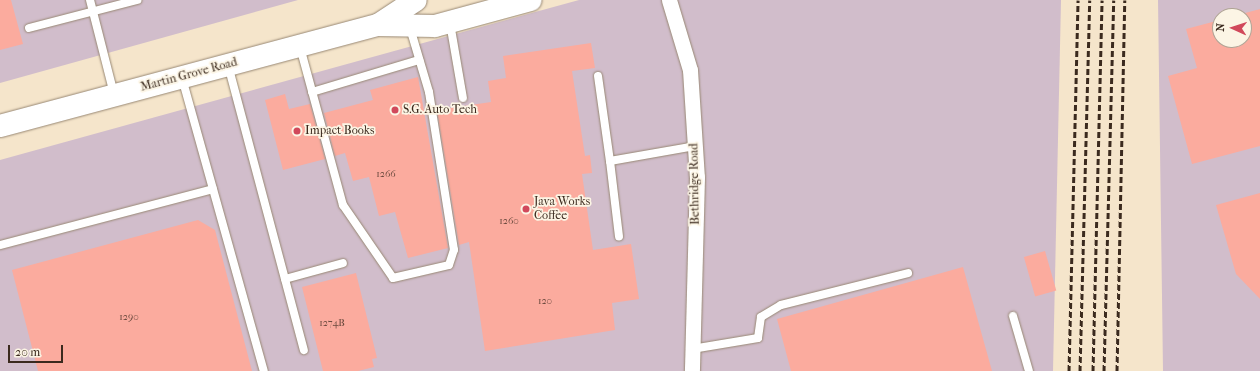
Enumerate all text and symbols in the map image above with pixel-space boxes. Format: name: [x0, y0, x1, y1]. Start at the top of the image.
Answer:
north arrow: [1212, 8, 1252, 48]
text: N: [1214, 23, 1227, 32]
street label: Martin Grove Road: [139, 55, 239, 95]
place label: S.G. Auto Tech: [403, 103, 477, 117]
marker: S.G. Auto Tech: [390, 105, 400, 115]
place label: Impact Books: [305, 124, 374, 138]
marker: Impact Books: [292, 126, 302, 136]
street label: Bethridge Road: [687, 143, 703, 225]
house number: 1266: [376, 169, 396, 181]
place label: Java Works Coffee: [534, 195, 590, 223]
marker: Java Works Coffee: [521, 204, 531, 214]
house number: 1260: [499, 216, 519, 228]
house number: 120: [538, 296, 552, 308]
house number: 1290: [119, 312, 139, 324]
house number: 1274B: [319, 318, 345, 330]
scale bar: [10, 337, 65, 363]
text: 20 m: [15, 345, 40, 359]

